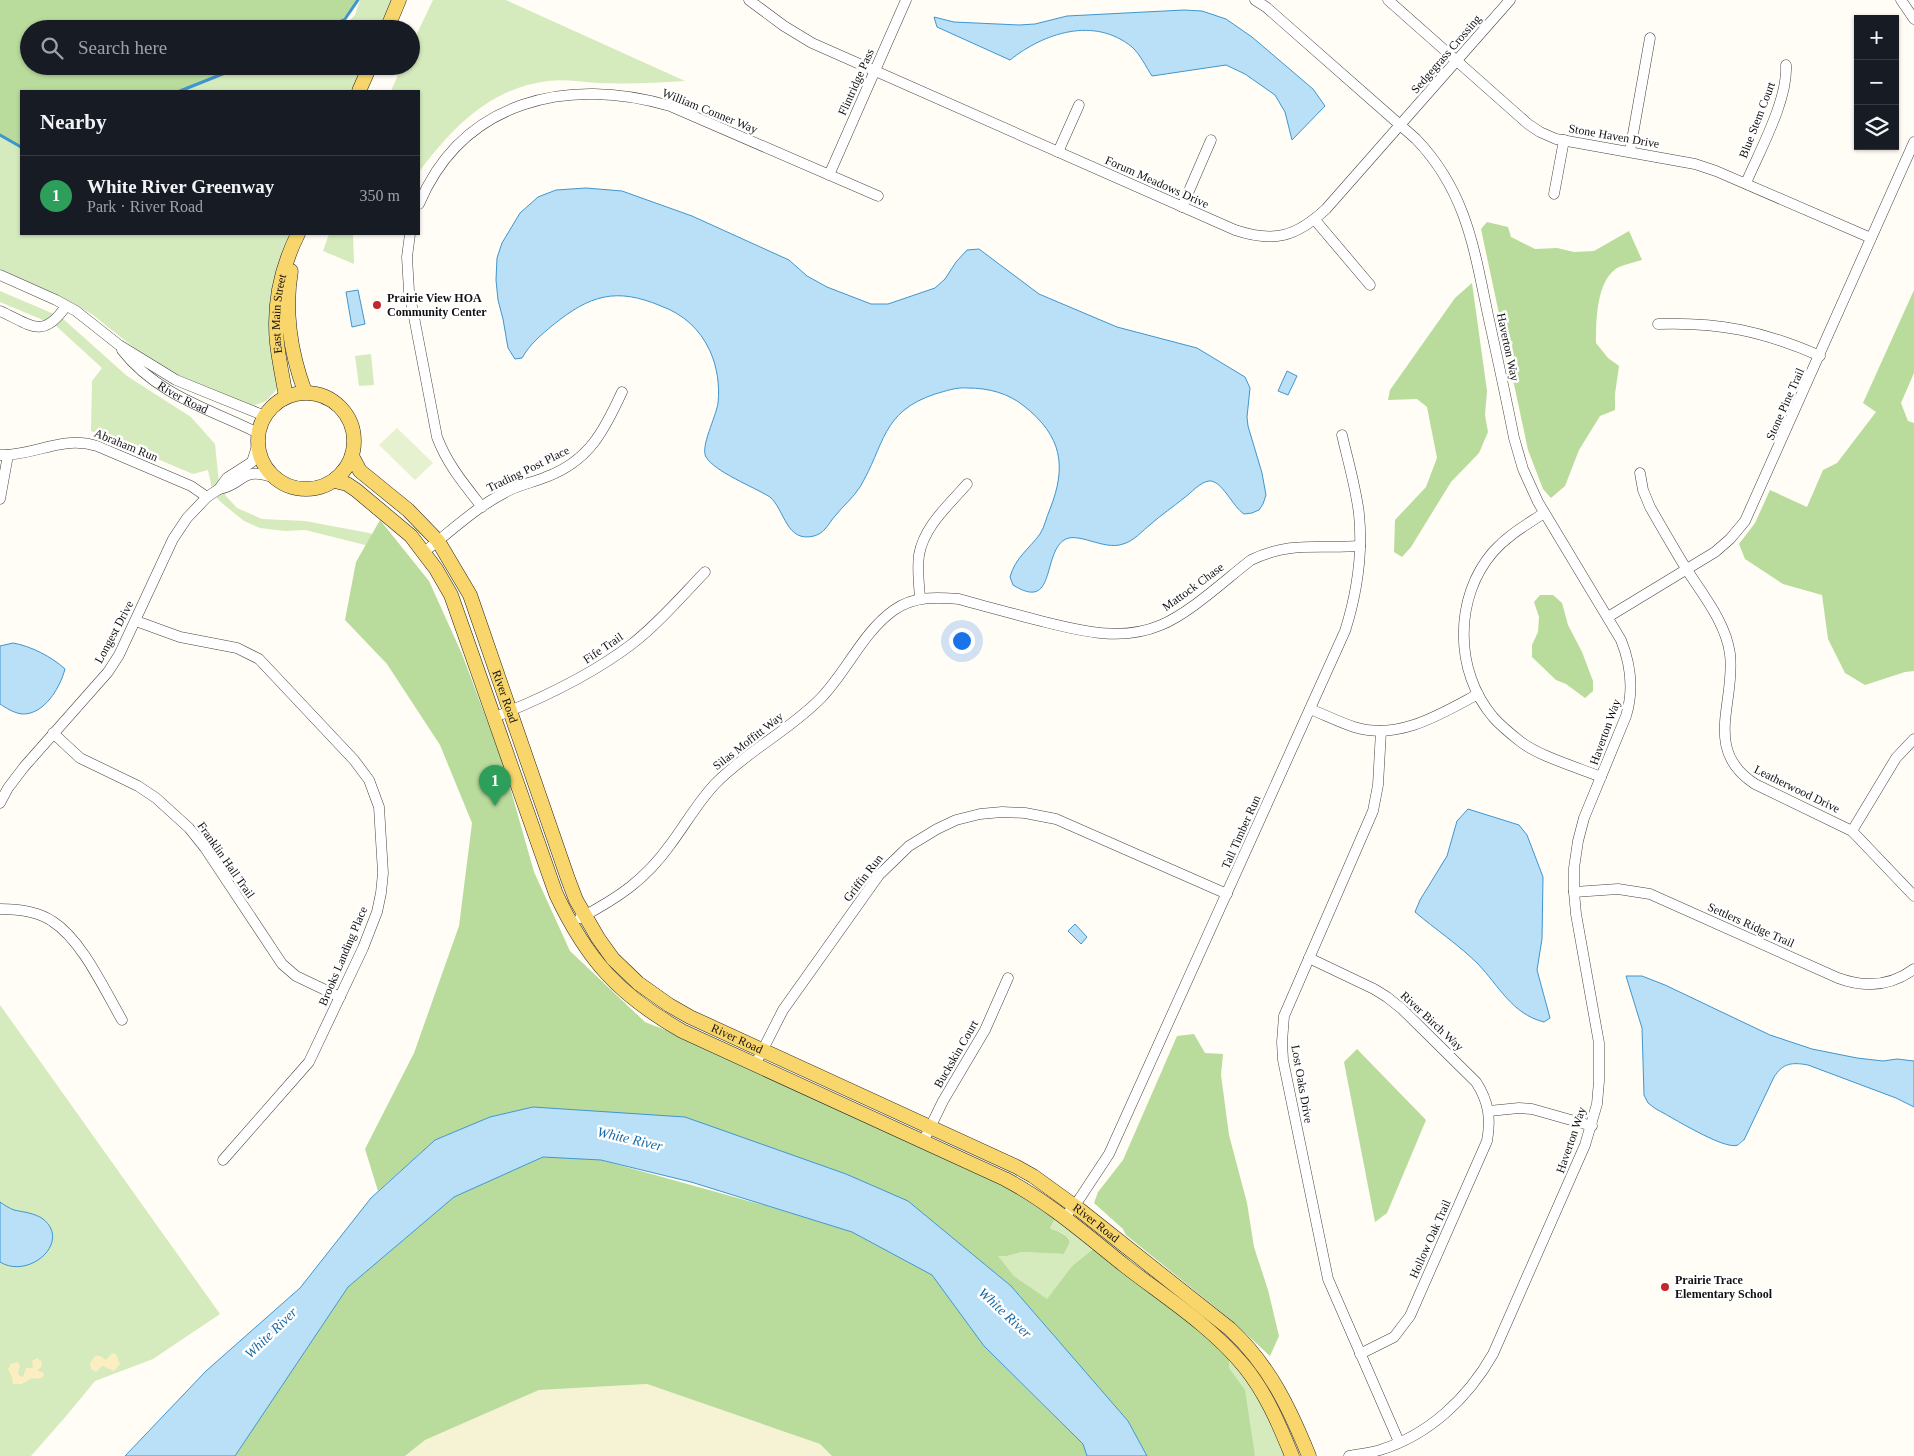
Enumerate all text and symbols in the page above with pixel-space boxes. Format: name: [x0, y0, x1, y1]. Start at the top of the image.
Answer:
street label: Sedgegrass Crossing: [1408, 12, 1484, 96]
map controls: [1854, 15, 1899, 150]
button: +: [1854, 15, 1899, 60]
search box: [20, 20, 420, 75]
icon: search: [38, 34, 66, 62]
text: Search here: [78, 37, 167, 58]
street label: Flintridge Pass: [835, 46, 877, 118]
button: −: [1854, 60, 1899, 105]
street label: Blue Stem Court: [1736, 79, 1778, 160]
street label: William Conner Way: [660, 85, 760, 137]
button: layers: [1854, 105, 1899, 150]
text: Nearby: [40, 110, 107, 134]
street label: Stone Haven Drive: [1567, 121, 1661, 151]
street label: Forum Meadows Drive: [1103, 153, 1211, 211]
text: White River Greenway: [87, 176, 274, 197]
text: 1: [52, 187, 60, 204]
text: 350 m: [360, 187, 400, 204]
text: Park · River Road: [87, 198, 203, 215]
street label: East Main Street: [269, 272, 289, 355]
place label: Prairie View HOA Community Center: [387, 291, 487, 319]
marker: Prairie View HOA Community Center: [371, 299, 383, 311]
street label: Haverton Way: [1494, 312, 1522, 382]
street label: Stone Pine Trail: [1763, 365, 1807, 442]
street label: River Road: [155, 378, 210, 416]
street label: Abraham Run: [92, 426, 160, 464]
street label: Trading Post Place: [484, 443, 572, 495]
street label: Mattock Chase: [1160, 560, 1226, 614]
street label: Longest Drive: [92, 598, 136, 666]
your location: [949, 628, 975, 654]
street label: Fife Trail: [580, 629, 626, 666]
street label: River Road: [489, 668, 521, 725]
street label: Haverton Way: [1587, 697, 1623, 767]
street label: Silas Moffitt Way: [710, 709, 786, 773]
street label: Leatherwood Drive: [1752, 762, 1842, 816]
pin: 1: [479, 765, 511, 806]
street label: Tall Timber Run: [1219, 793, 1263, 871]
street label: Franklin Hall Trail: [194, 819, 258, 901]
street label: Griffin Run: [840, 852, 886, 904]
street label: Settlers Ridge Trail: [1706, 900, 1797, 951]
street label: Brooks Landing Place: [316, 904, 370, 1008]
street label: River Birch Way: [1398, 988, 1466, 1054]
street label: Buckskin Court: [931, 1017, 981, 1090]
street label: River Road: [709, 1021, 765, 1056]
street label: Lost Oaks Drive: [1288, 1044, 1316, 1124]
street label: Haverton Way: [1553, 1105, 1589, 1175]
water label: White River: [596, 1124, 665, 1154]
street label: Hollow Oak Trail: [1406, 1197, 1454, 1281]
street label: River Road: [1070, 1200, 1122, 1245]
place label: Prairie Trace Elementary School: [1675, 1273, 1773, 1301]
marker: Prairie Trace Elementary School: [1659, 1281, 1671, 1293]
water label: White River: [976, 1285, 1035, 1342]
water label: White River: [242, 1304, 301, 1361]

